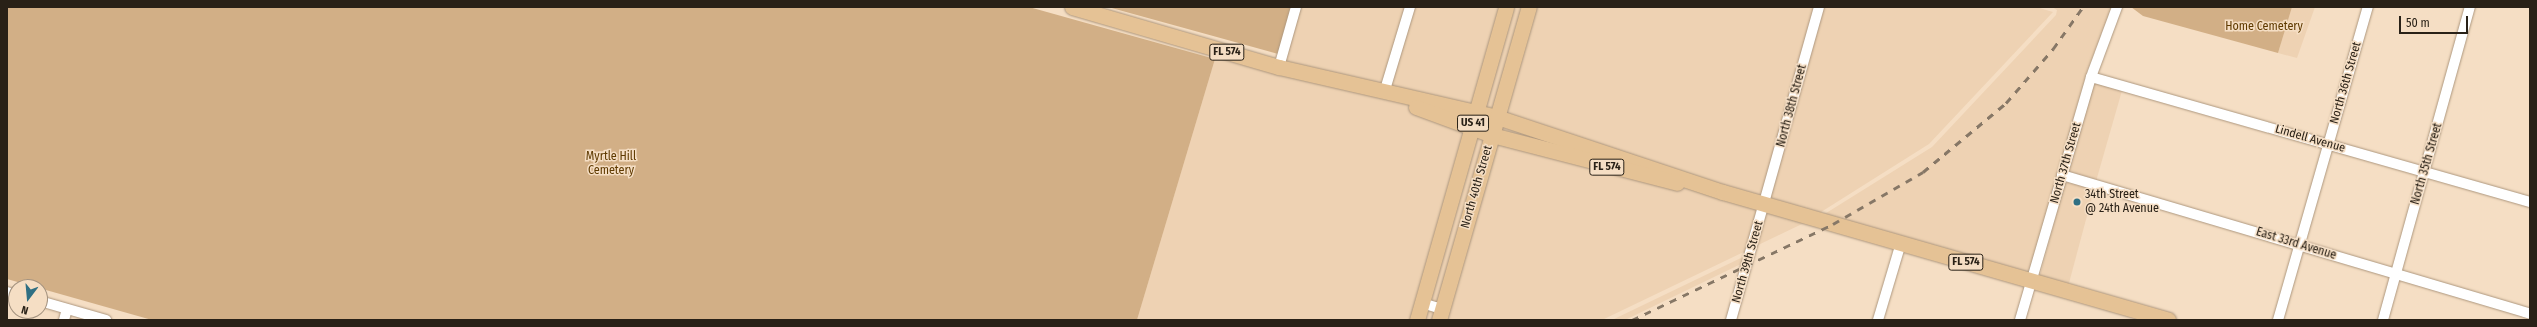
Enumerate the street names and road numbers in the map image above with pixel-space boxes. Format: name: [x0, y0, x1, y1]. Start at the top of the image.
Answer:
street label: North 36th Street: [2327, 40, 2365, 126]
road number: FL 574: [1209, 43, 1245, 61]
street label: North 38th Street: [1774, 63, 1810, 149]
road number: US 41: [1457, 114, 1489, 132]
street label: North 37th Street: [2048, 121, 2084, 205]
street label: Lindell Avenue: [2273, 122, 2347, 156]
street label: North 35th Street: [2408, 122, 2446, 206]
street label: North 40th Street: [1458, 144, 1496, 230]
road number: FL 574: [1589, 158, 1625, 176]
street label: North 39th Street: [1729, 219, 1767, 305]
street label: East 33rd Avenue: [2254, 225, 2338, 263]
road number: FL 574: [1948, 253, 1984, 271]

